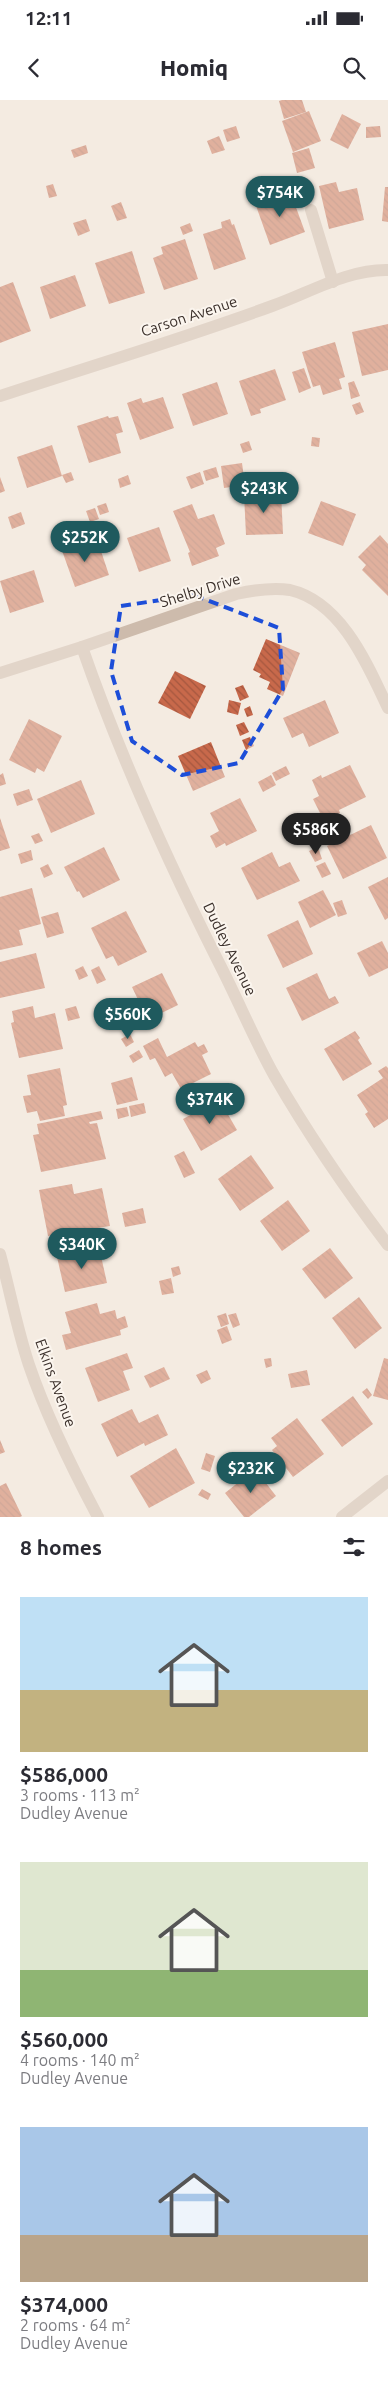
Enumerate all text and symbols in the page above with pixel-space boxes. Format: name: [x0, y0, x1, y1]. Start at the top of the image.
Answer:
text: 12:11: [25, 7, 73, 29]
icon: back: [20, 54, 48, 82]
icon: search: [340, 54, 368, 82]
text: Homiq: [160, 55, 228, 80]
pin: $754K: [245, 176, 315, 218]
text: $754K: [257, 183, 303, 201]
street label: Carson Avenue: [139, 292, 239, 340]
pin: $243K: [229, 472, 299, 514]
text: $243K: [241, 479, 287, 497]
pin: $252K: [50, 520, 120, 563]
text: $252K: [62, 528, 108, 546]
street label: Shelby Drive: [158, 570, 242, 610]
pin: $586K: [281, 812, 351, 855]
text: $586K: [293, 820, 339, 838]
street label: Dudley Avenue: [200, 900, 260, 998]
pin: $560K: [93, 998, 163, 1040]
text: $560K: [105, 1005, 151, 1023]
pin: $374K: [175, 1082, 245, 1125]
text: $374K: [187, 1090, 233, 1108]
pin: $340K: [47, 1228, 117, 1270]
text: $340K: [59, 1235, 105, 1253]
street label: Elkins Avenue: [32, 1337, 80, 1429]
pin: $232K: [216, 1452, 286, 1494]
text: $232K: [228, 1459, 274, 1477]
icon: filters: [340, 1533, 368, 1561]
text: 8 homes: [20, 1535, 102, 1559]
icon: home: [149, 1630, 239, 1720]
text: $586,000: [20, 1762, 108, 1786]
text: 3 rooms · 113 m²: [20, 1786, 140, 1804]
text: Dudley Avenue: [20, 1804, 128, 1822]
icon: home: [149, 1895, 239, 1985]
text: $560,000: [20, 2027, 108, 2051]
text: 4 rooms · 140 m²: [20, 2051, 140, 2069]
text: Dudley Avenue: [20, 2069, 128, 2087]
icon: home: [149, 2160, 239, 2250]
text: $374,000: [20, 2292, 108, 2316]
text: 2 rooms · 64 m²: [20, 2316, 131, 2334]
text: Dudley Avenue: [20, 2334, 128, 2352]

